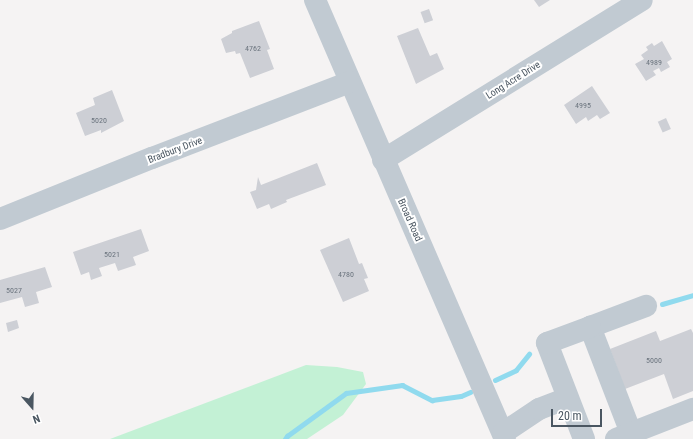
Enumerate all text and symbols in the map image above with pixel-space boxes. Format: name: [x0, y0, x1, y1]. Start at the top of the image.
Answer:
house number: 4762: [245, 44, 261, 54]
street label: Long Acre Drive: [483, 58, 543, 102]
house number: 4989: [646, 58, 662, 68]
house number: 4995: [575, 101, 591, 111]
house number: 5020: [91, 116, 107, 126]
street label: Bradbury Drive: [146, 134, 204, 166]
street label: Broad Road: [395, 197, 425, 243]
house number: 5021: [104, 250, 120, 260]
house number: 4780: [338, 270, 354, 280]
house number: 5027: [6, 286, 22, 296]
house number: 5000: [646, 356, 662, 366]
north arrow: [12, 387, 52, 427]
scale bar: [553, 401, 604, 427]
text: 20 m: [558, 409, 582, 423]
text: N: [31, 411, 42, 426]

